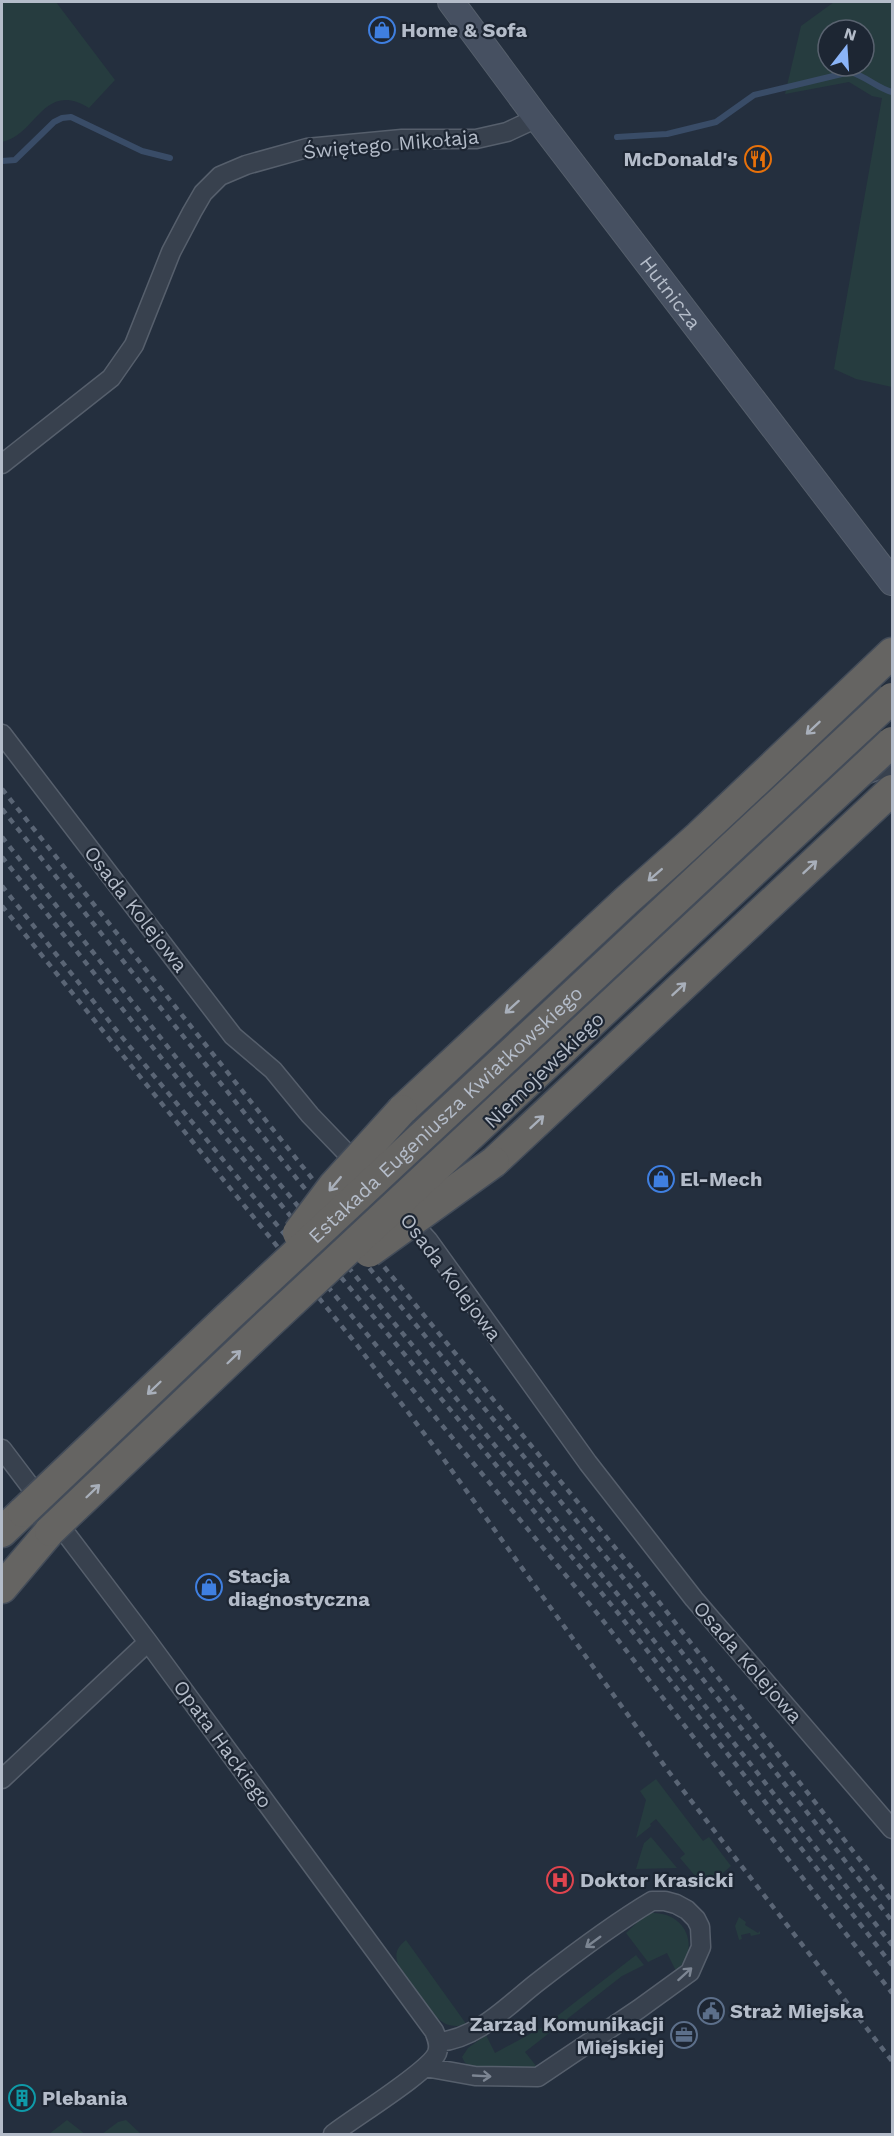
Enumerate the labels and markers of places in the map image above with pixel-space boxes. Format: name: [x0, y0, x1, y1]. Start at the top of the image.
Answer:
shop icon: Home & Sofa: [367, 15, 397, 45]
place label: Home & Sofa: [401, 18, 527, 42]
restaurant icon: McDonald's: [743, 144, 773, 174]
place label: McDonald's: [624, 147, 738, 171]
shop icon: El-Mech: [646, 1164, 676, 1194]
place label: El-Mech: [680, 1167, 762, 1191]
place label: Stacja diagnostyczna: [228, 1564, 370, 1611]
shop icon: Stacja diagnostyczna: [194, 1572, 224, 1602]
hospital icon: Doktor Krasicki: [545, 1865, 575, 1895]
place label: Doktor Krasicki: [580, 1868, 734, 1892]
public building icon: Straż Miejska: [696, 1996, 726, 2026]
place label: Straż Miejska: [730, 1999, 864, 2023]
place label: Zarząd Komunikacji Miejskiej: [470, 2012, 664, 2059]
office icon: Zarząd Komunikacji Miejskiej: [669, 2020, 699, 2050]
building icon: Plebania: [7, 2083, 37, 2113]
place label: Plebania: [42, 2086, 128, 2110]

